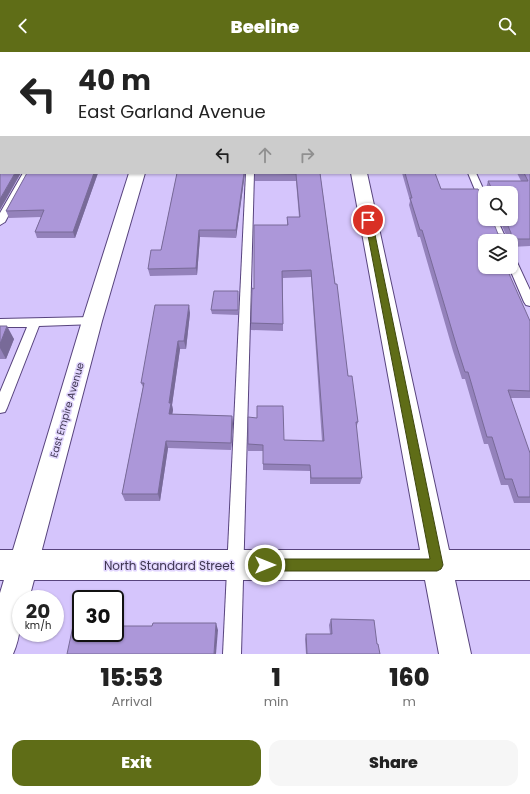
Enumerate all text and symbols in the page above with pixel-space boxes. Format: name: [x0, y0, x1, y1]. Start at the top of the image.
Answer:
text: Beeline: [231, 14, 299, 39]
icon: back: [12, 15, 34, 37]
icon: search: [496, 15, 518, 37]
text: 40 m: [78, 61, 151, 100]
icon: left: [12, 68, 64, 120]
text: East Garland Avenue: [78, 99, 266, 124]
icon: left: [212, 144, 234, 166]
icon: ahead: [254, 144, 276, 166]
icon: right: [296, 144, 318, 166]
map controls: [478, 186, 518, 274]
button: search: [478, 186, 518, 226]
pin: [351, 203, 385, 237]
icon: arrive: [357, 209, 379, 231]
button: layers: [478, 234, 518, 274]
street label: East Empire Avenue: [46, 361, 88, 459]
position arrow: [244, 544, 286, 586]
street label: North Standard Street: [104, 557, 234, 574]
speed limit sign: 30: [72, 590, 124, 642]
text: 20: [26, 597, 50, 625]
text: km/h: [25, 618, 51, 633]
text: 15:53: [101, 661, 163, 694]
text: 1: [272, 661, 281, 694]
text: 160: [389, 661, 429, 694]
text: Arrival: [111, 692, 152, 711]
text: min: [264, 692, 289, 711]
text: m: [403, 692, 416, 711]
button: Exit: [12, 740, 261, 786]
button: Share: [269, 740, 518, 786]

